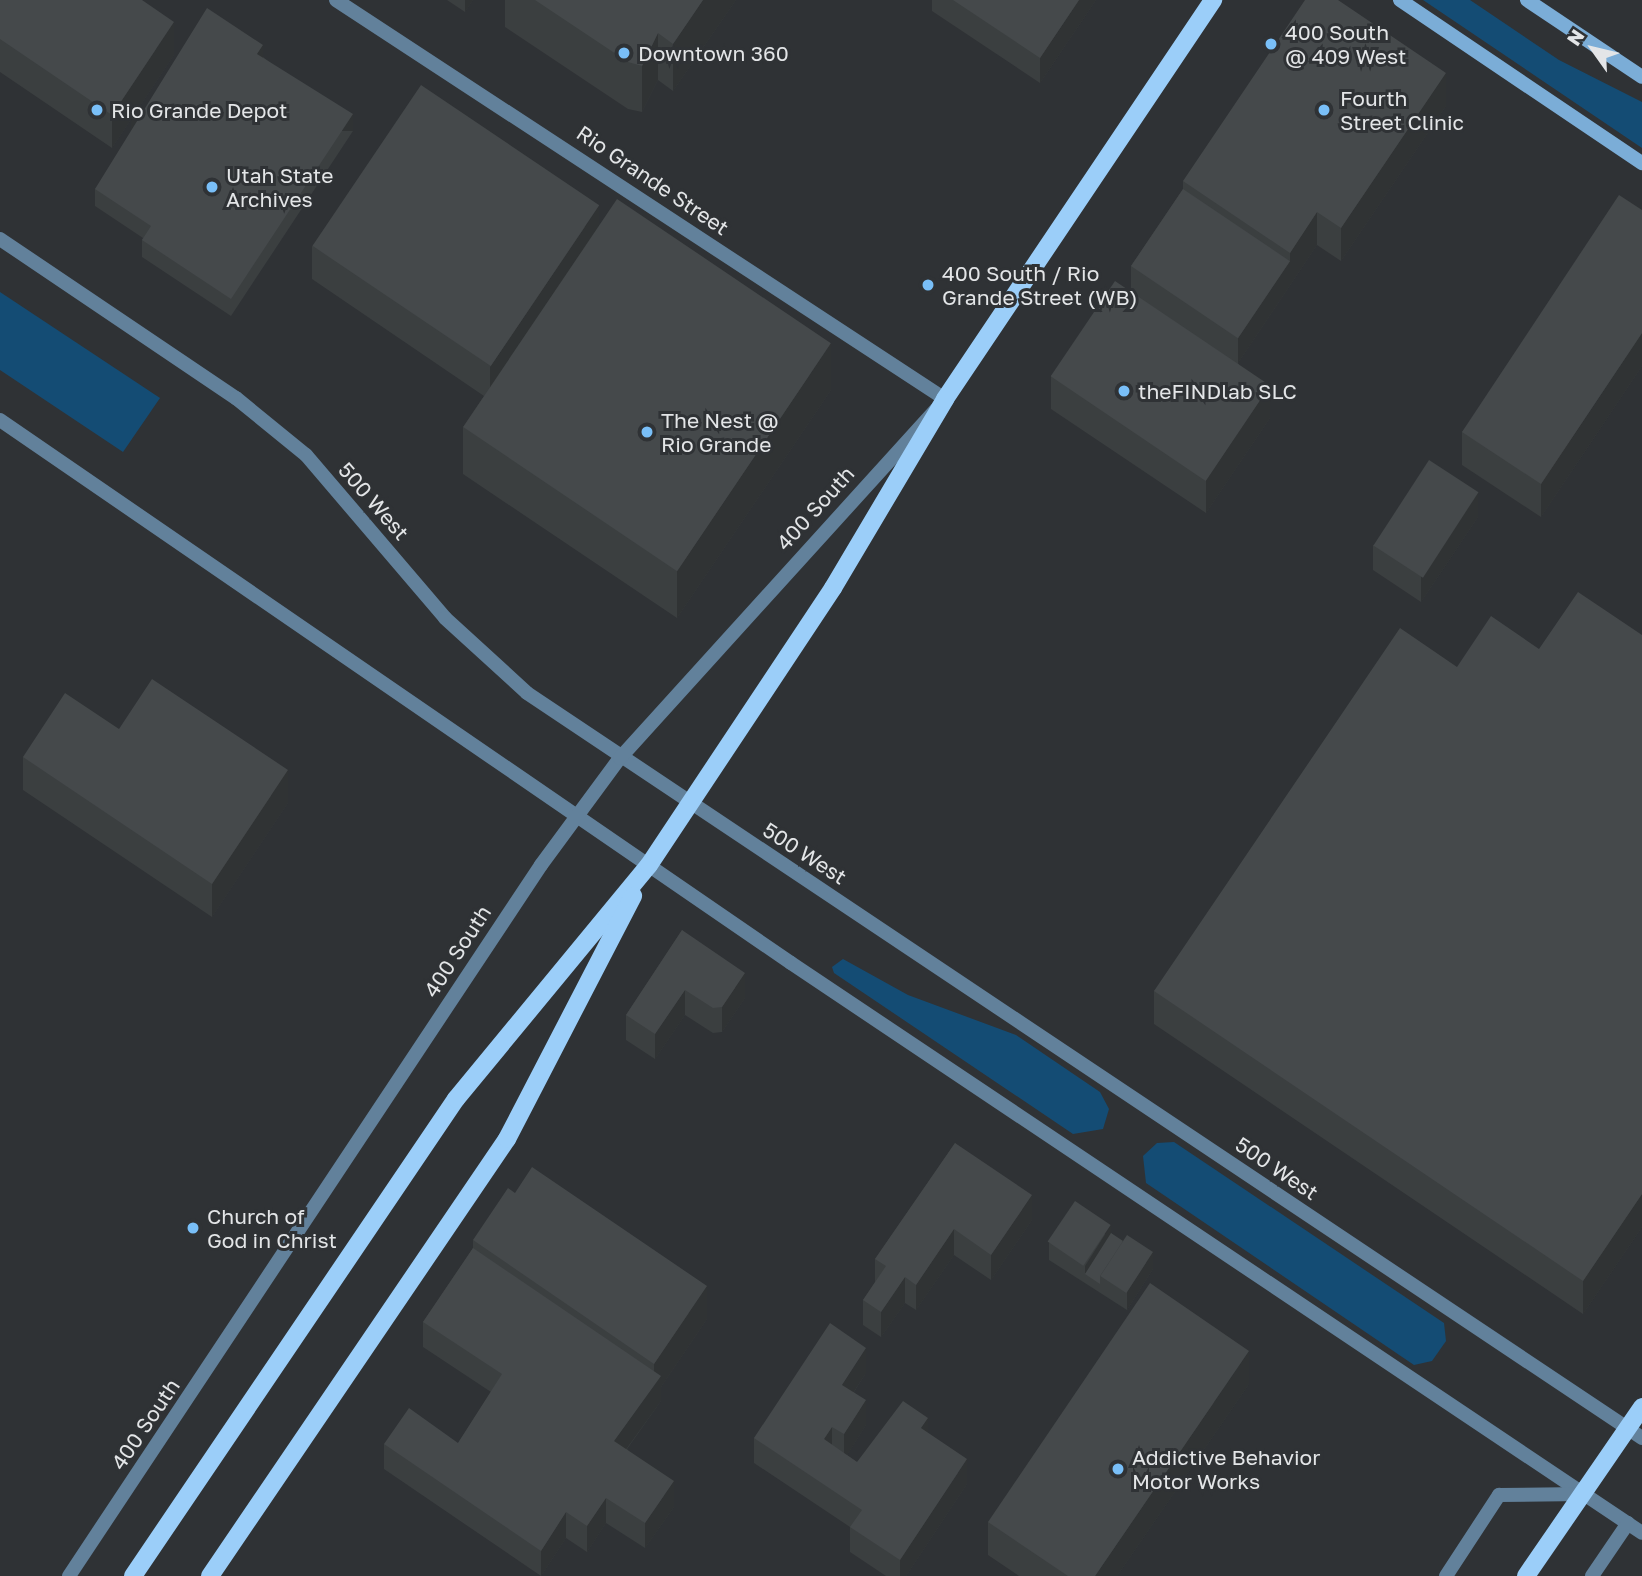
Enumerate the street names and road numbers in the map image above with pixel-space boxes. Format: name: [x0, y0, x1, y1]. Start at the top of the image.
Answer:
street label: Rio Grande Street: [572, 120, 734, 240]
street label: 500 West: [333, 457, 415, 545]
street label: 400 South: [771, 461, 859, 555]
street label: 500 West: [759, 817, 851, 889]
street label: 400 South: [418, 900, 496, 1002]
street label: 500 West: [1231, 1131, 1323, 1205]
street label: 400 South: [105, 1374, 185, 1474]

